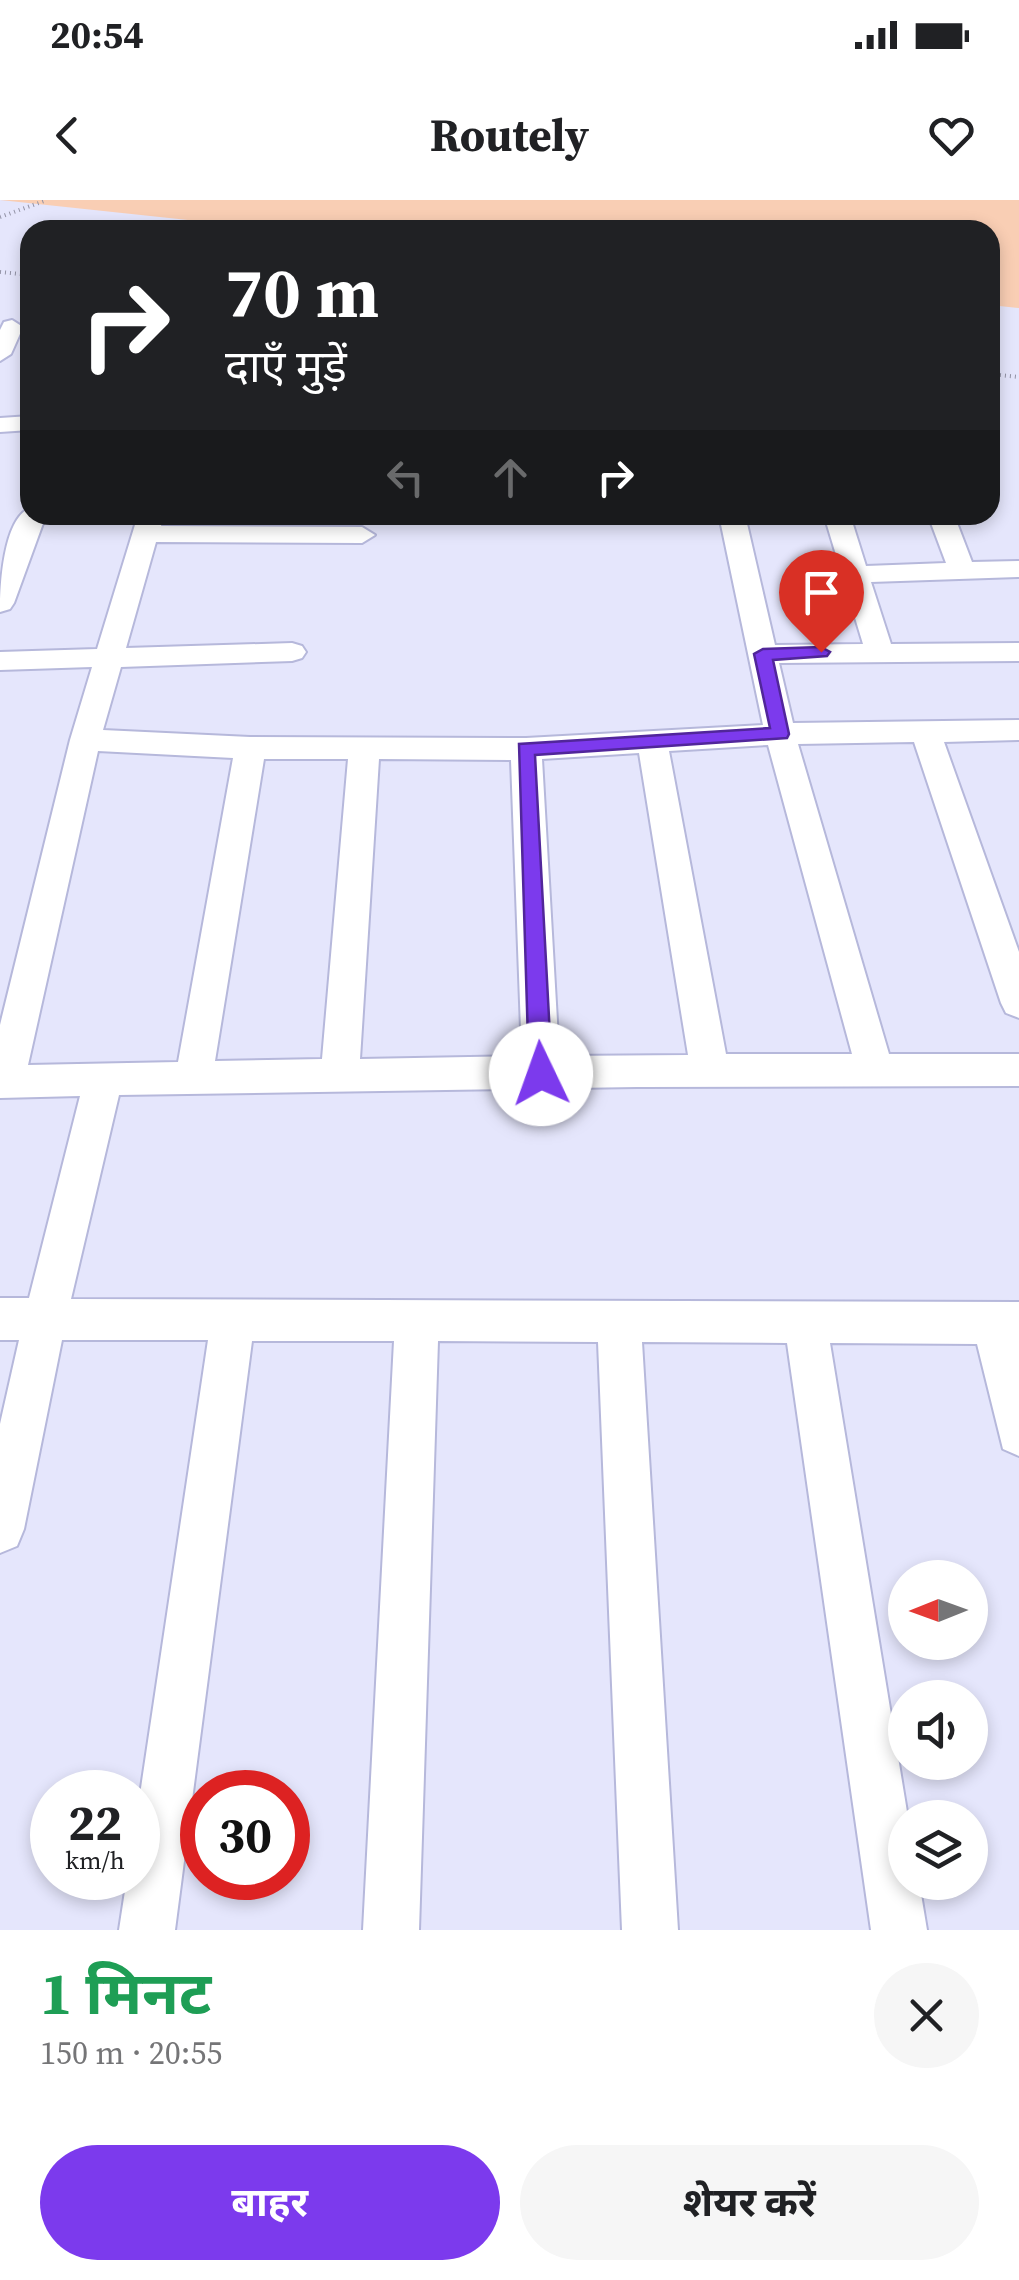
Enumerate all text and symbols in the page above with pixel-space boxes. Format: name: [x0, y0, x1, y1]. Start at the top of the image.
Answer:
text: 20:54: [50, 9, 144, 61]
text: Routely: [430, 104, 589, 166]
icon: back: [40, 108, 95, 163]
icon: heart: [924, 108, 979, 163]
text: 70 m: [225, 244, 379, 340]
icon: right: [60, 260, 190, 390]
text: दाएँ मुड़ें: [225, 335, 347, 397]
icon: left: [378, 450, 433, 505]
icon: ahead: [483, 450, 538, 505]
icon: right: [588, 450, 643, 505]
pin: [779, 550, 864, 653]
icon: arrive: [794, 565, 849, 620]
position arrow: [489, 1022, 593, 1126]
north arrow: [888, 1560, 988, 1660]
map controls: [888, 1560, 988, 1900]
button: sound: [888, 1680, 988, 1780]
speed limit sign: 30: [180, 1770, 310, 1900]
text: 22: [68, 1788, 122, 1857]
button: layers: [888, 1800, 988, 1900]
text: km/h: [65, 1843, 125, 1877]
text: 1 मिनट: [40, 1952, 211, 2034]
button: close: [874, 1963, 979, 2068]
text: 150 m · 20:55: [40, 2031, 222, 2075]
button: बाहर: [40, 2145, 500, 2260]
button: शेयर करें: [520, 2145, 979, 2260]

